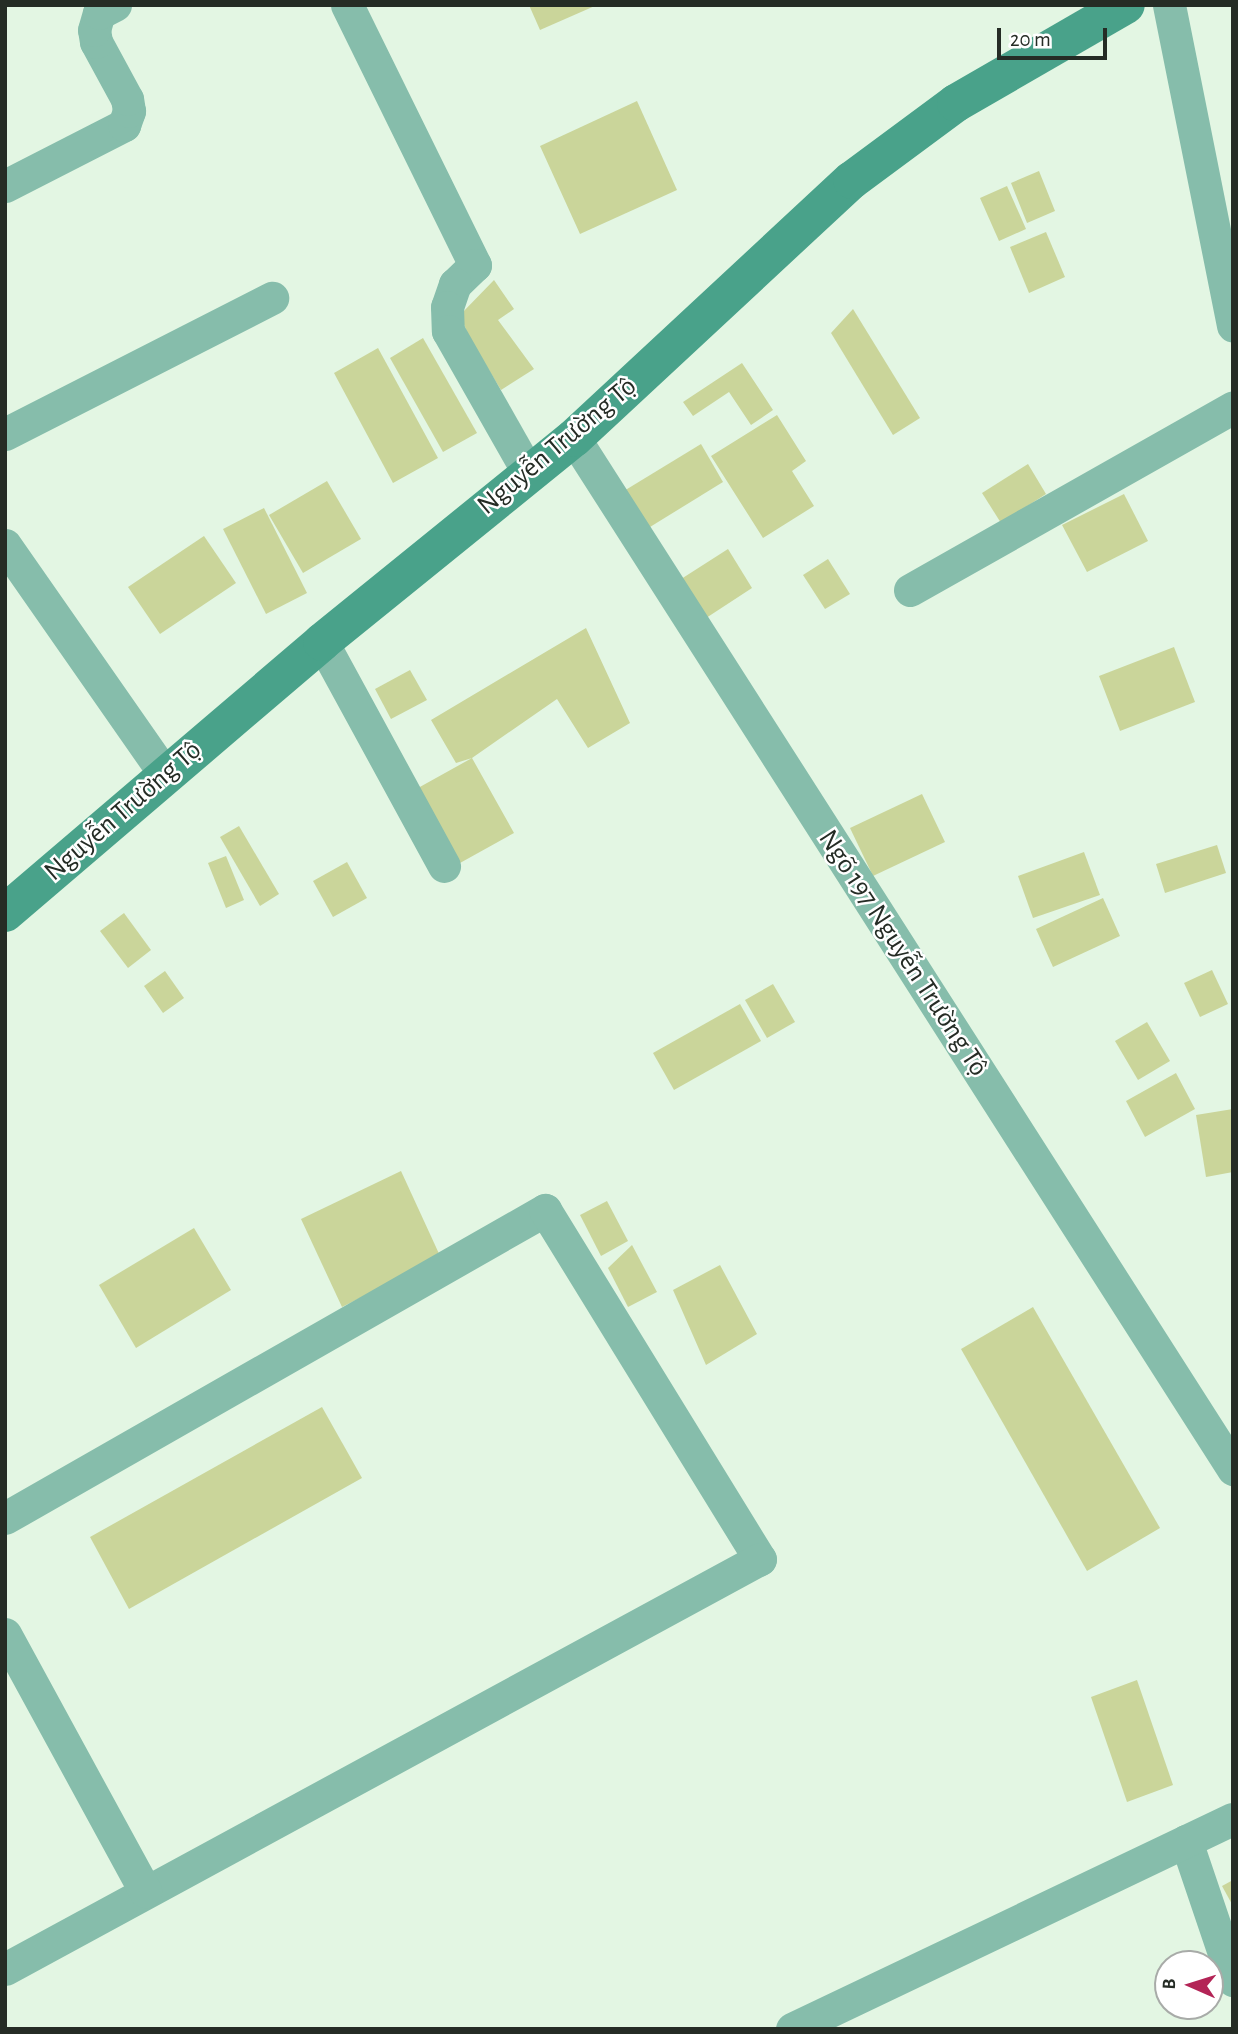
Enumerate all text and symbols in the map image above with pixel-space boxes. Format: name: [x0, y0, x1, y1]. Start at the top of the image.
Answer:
scale bar: [1000, 14, 1110, 58]
text: 20 m: [1010, 29, 1051, 50]
street label: Nguyễn Trường Tộ: [471, 370, 643, 522]
street label: Nguyễn Trường Tộ: [37, 734, 209, 888]
street label: Ngõ 197 Nguyễn Trường Tộ: [811, 823, 995, 1083]
north arrow: [1154, 1950, 1224, 2020]
text: B: [1160, 1978, 1179, 1990]

